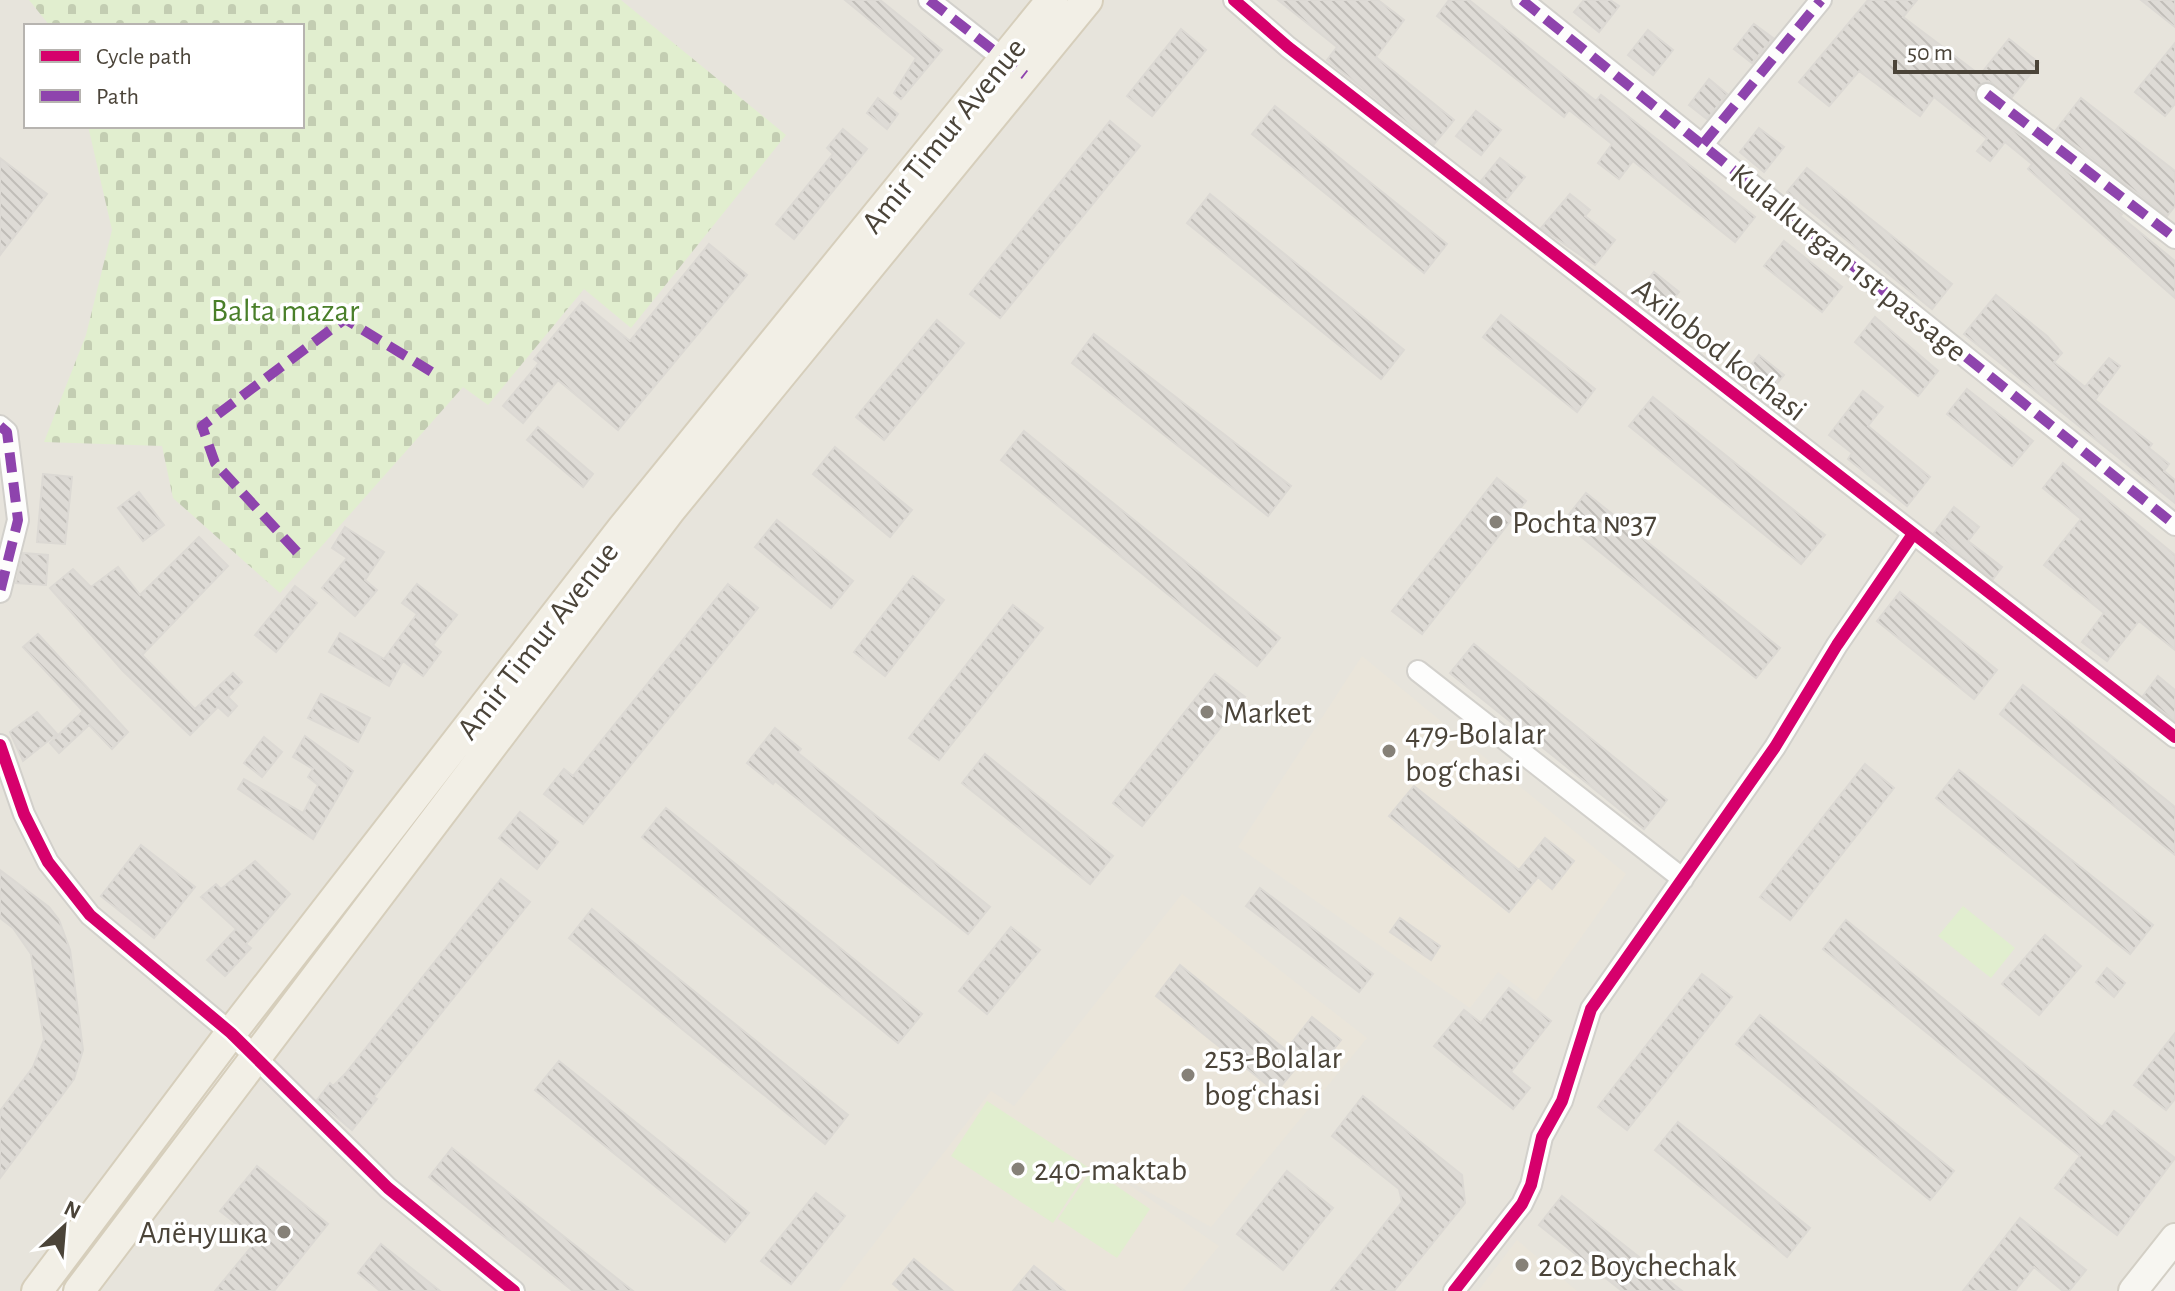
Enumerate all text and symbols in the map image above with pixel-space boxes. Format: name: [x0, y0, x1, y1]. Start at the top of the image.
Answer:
legend: [24, 24, 304, 128]
scale bar: [1895, 24, 2037, 74]
street label: Amir Timur Avenue: [855, 32, 1032, 239]
text: 50 m: [1907, 41, 1953, 65]
text: Cycle path: [96, 45, 192, 69]
text: Path: [96, 85, 139, 109]
street label: Kulalkurgan 1st passage: [1724, 158, 1973, 368]
street label: Axilobod kochasi: [1626, 272, 1812, 427]
park label: Balta mazar: [211, 295, 360, 327]
place label: Pochta №37: [1512, 507, 1657, 539]
marker: Pochta №37: [1487, 513, 1505, 531]
street label: Amir Timur Avenue: [451, 536, 625, 745]
place label: Market: [1223, 697, 1312, 729]
marker: Market: [1198, 703, 1216, 721]
place label: 479-Bolalar bogʻchasi: [1405, 718, 1546, 787]
marker: 479-Bolalar bogʻchasi: [1380, 742, 1398, 760]
place label: 253-Bolalar bogʻchasi: [1204, 1042, 1343, 1111]
marker: 253-Bolalar bogʻchasi: [1179, 1066, 1197, 1084]
place label: 240-maktab: [1034, 1154, 1187, 1186]
marker: 240-maktab: [1009, 1160, 1027, 1178]
north arrow: [24, 1187, 104, 1267]
text: N: [61, 1197, 84, 1223]
place label: Алёнушка: [138, 1217, 268, 1249]
marker: Алёнушка: [275, 1223, 293, 1241]
place label: 202 Boychechak: [1538, 1250, 1737, 1282]
marker: 202 Boychechak: [1513, 1256, 1531, 1274]

